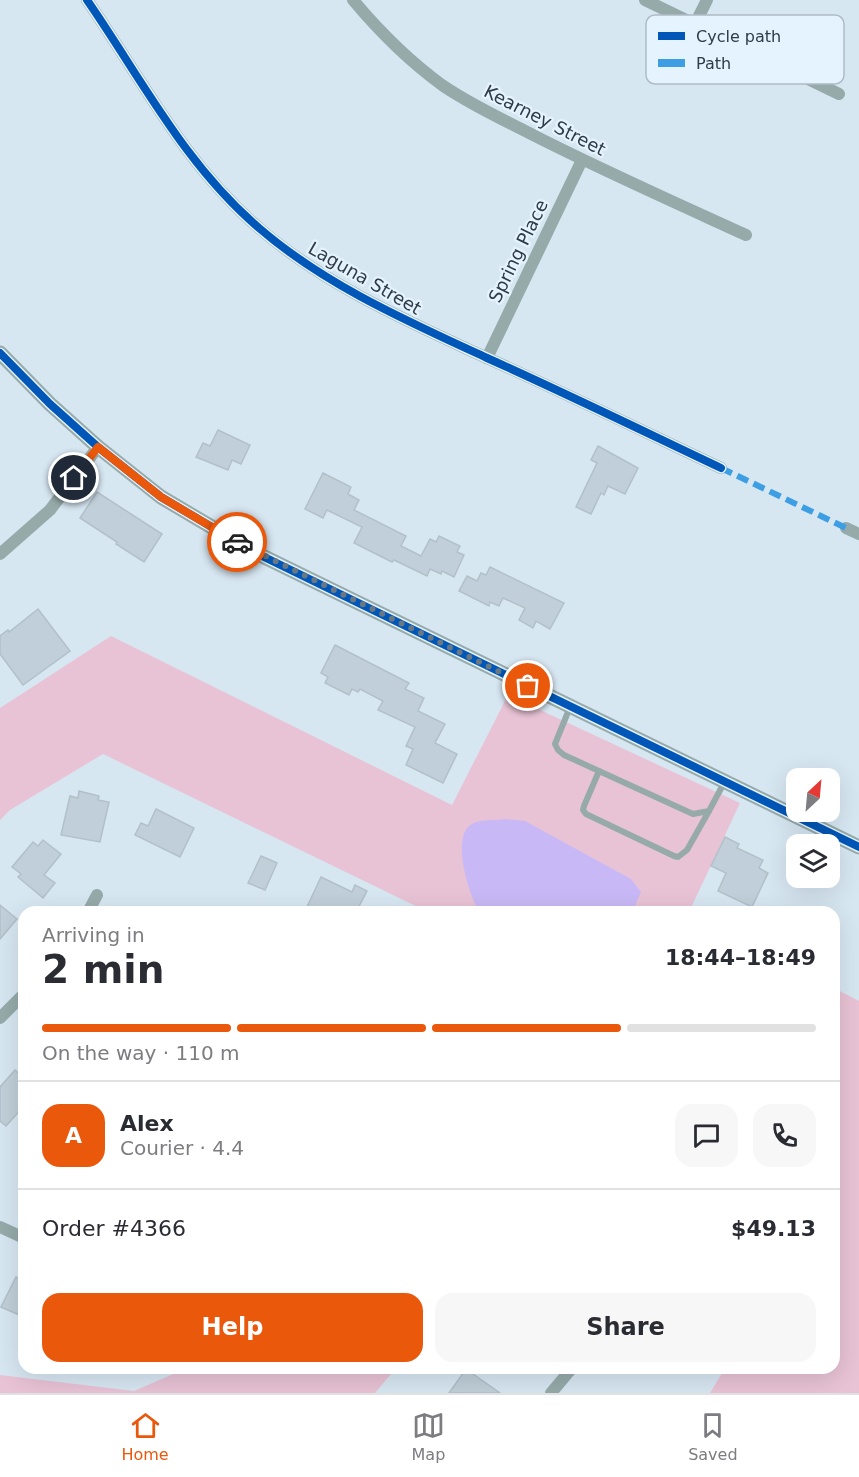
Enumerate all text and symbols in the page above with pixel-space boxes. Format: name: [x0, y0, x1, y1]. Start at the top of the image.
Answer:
legend: [646, 15, 844, 84]
text: Cycle path: [696, 27, 781, 46]
text: Path: [696, 54, 731, 73]
street label: Kearney Street: [481, 80, 609, 160]
street label: Spring Place: [484, 196, 552, 306]
street label: Laguna Street: [305, 237, 425, 319]
pin: [48, 452, 99, 503]
icon: home: [57, 461, 90, 494]
courier: [207, 512, 267, 572]
icon: car: [221, 526, 254, 559]
pin: [502, 660, 553, 711]
icon: bag: [511, 669, 544, 702]
north arrow: [786, 768, 840, 822]
map controls: [786, 768, 840, 888]
button: layers: [786, 834, 840, 888]
text: Arriving in: [42, 923, 145, 947]
text: 18:44–18:49: [665, 945, 816, 970]
text: 2 min: [42, 947, 164, 992]
text: On the way · 110 m: [42, 1041, 240, 1065]
button: chat: [675, 1104, 738, 1167]
button: phone: [753, 1104, 816, 1167]
text: Alex: [120, 1111, 174, 1136]
text: A: [65, 1123, 82, 1148]
text: Courier · 4.4: [120, 1136, 244, 1160]
text: Order #4366: [42, 1216, 186, 1241]
text: $49.13: [731, 1216, 816, 1241]
button: Help: [42, 1293, 423, 1362]
button: Share: [435, 1293, 816, 1362]
tab: Home: [121, 1409, 169, 1464]
tab: Map: [412, 1409, 445, 1464]
tab: Saved: [688, 1409, 738, 1464]

